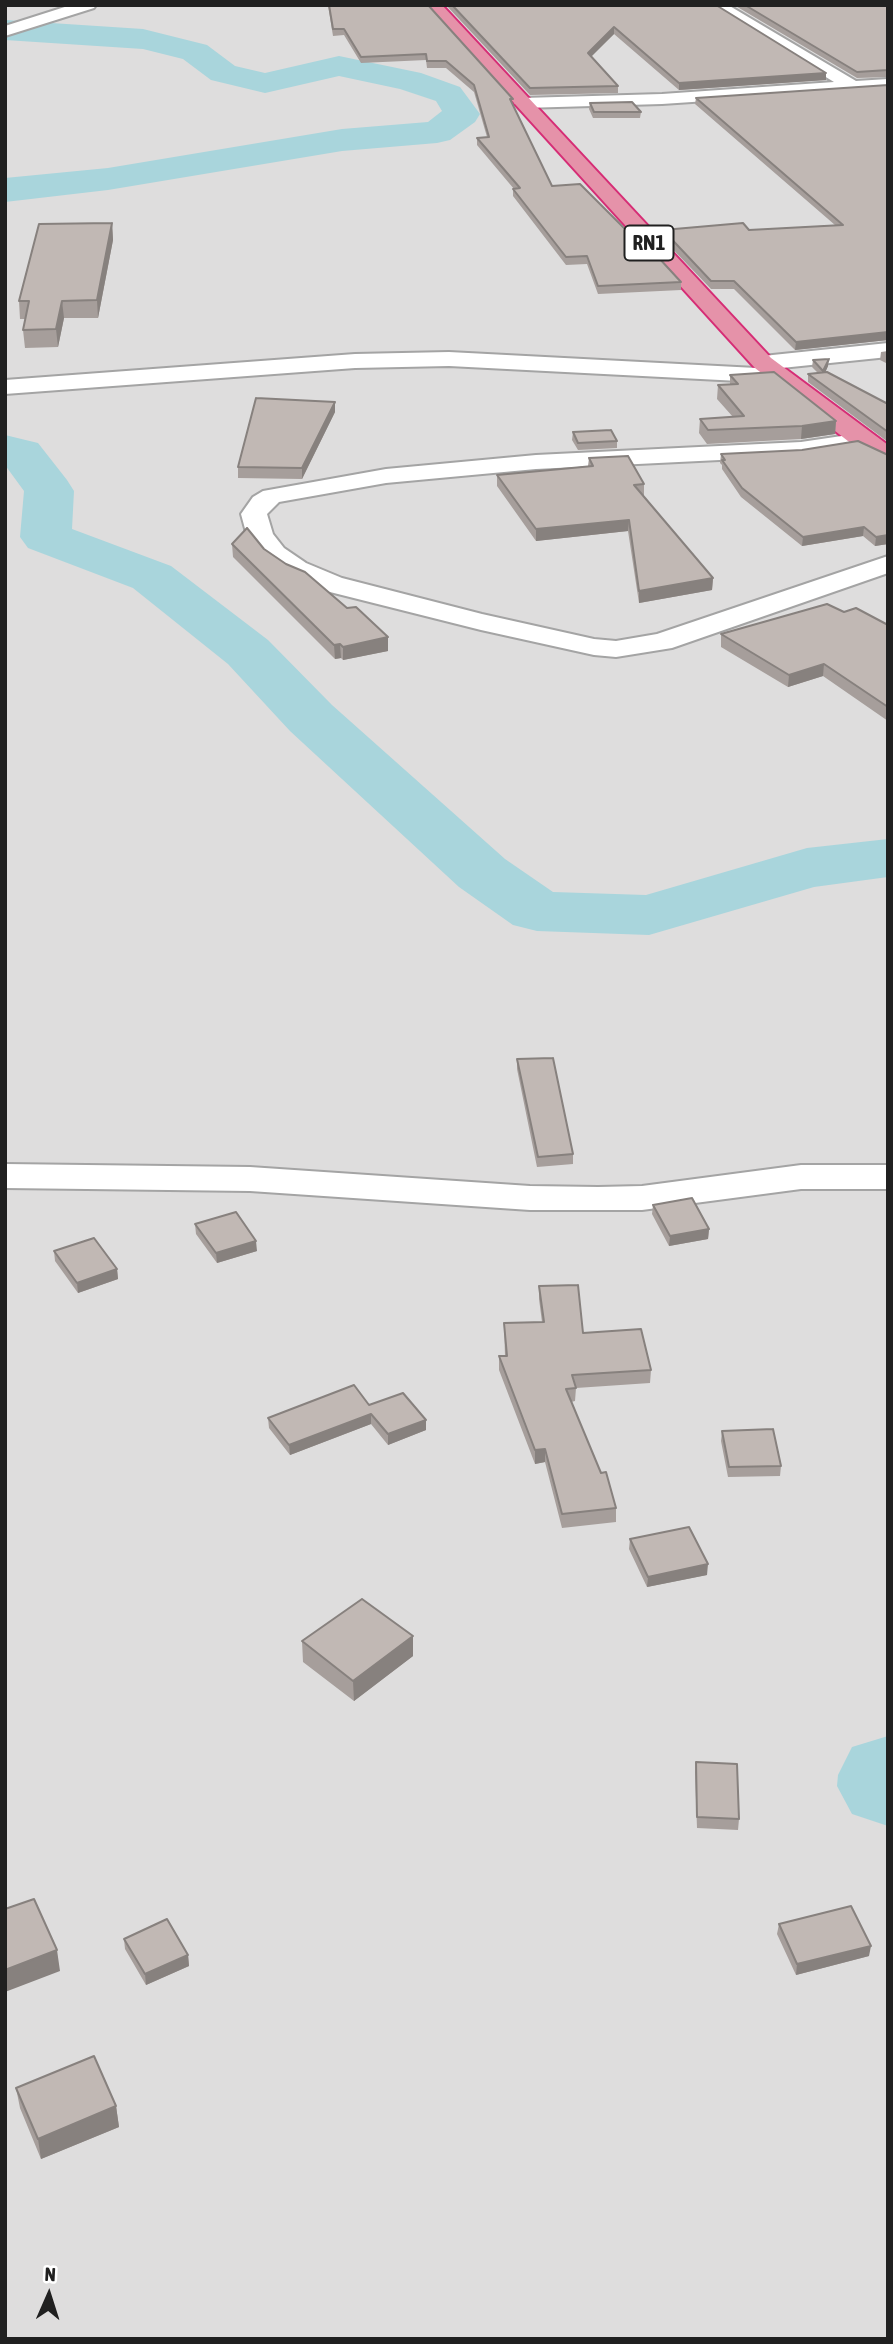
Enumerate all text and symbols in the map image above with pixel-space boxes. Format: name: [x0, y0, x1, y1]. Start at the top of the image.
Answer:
road number: RN1: [624, 226, 674, 260]
north arrow: [14, 2260, 84, 2330]
text: N: [44, 2263, 56, 2285]

